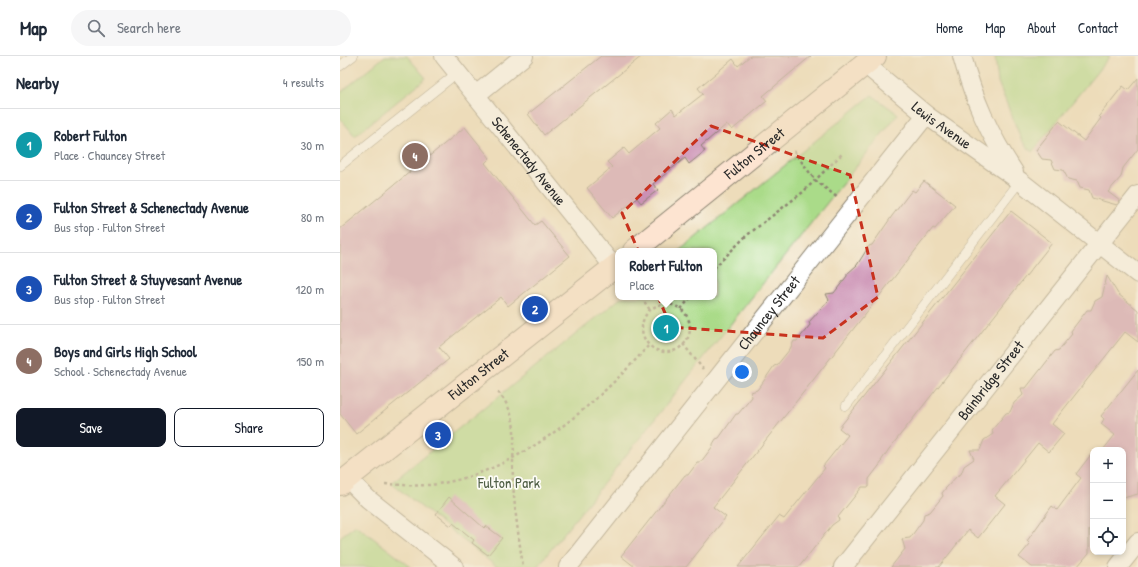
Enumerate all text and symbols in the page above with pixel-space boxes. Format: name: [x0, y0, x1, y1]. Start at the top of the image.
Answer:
search box: [71, 10, 351, 46]
text: Map: [20, 15, 47, 41]
icon: search: [85, 17, 107, 39]
text: Search here: [117, 17, 181, 38]
text: Home: [936, 18, 963, 37]
text: Map: [985, 18, 1005, 37]
text: About: [1027, 18, 1056, 37]
text: Contact: [1078, 18, 1118, 37]
text: Nearby: [16, 71, 59, 94]
text: 4 results: [283, 73, 324, 91]
street label: Lewis Avenue: [907, 96, 976, 154]
street label: Schenectady Avenue: [487, 112, 571, 210]
street label: Fulton Street: [719, 122, 789, 185]
text: Robert Fulton: [54, 125, 127, 146]
text: 1: [27, 136, 31, 154]
text: 30 m: [301, 136, 324, 154]
pin: 4: [402, 141, 428, 171]
text: Place · Chauncey Street: [54, 146, 165, 164]
text: Fulton Street & Schenectady Avenue: [54, 197, 249, 218]
text: 2: [26, 208, 32, 226]
text: 80 m: [301, 208, 324, 226]
text: Bus stop · Fulton Street: [54, 218, 165, 236]
popup: [615, 248, 717, 300]
text: Robert Fulton: [630, 255, 703, 276]
text: Fulton Street & Stuyvesant Avenue: [54, 269, 242, 290]
street label: Chauncey Street: [733, 270, 805, 354]
text: Place: [630, 276, 655, 294]
text: 3: [26, 280, 32, 298]
text: 120 m: [296, 280, 324, 298]
text: Bus stop · Fulton Street: [54, 290, 165, 308]
pin: 2: [522, 294, 548, 324]
pin: 1: [653, 313, 679, 343]
street label: Bainbridge Street: [952, 335, 1029, 424]
text: Boys and Girls High School: [54, 341, 197, 362]
street label: Fulton Street: [443, 343, 514, 405]
text: 4: [27, 352, 31, 370]
text: 150 m: [296, 352, 324, 370]
text: School · Schenectady Avenue: [54, 362, 187, 380]
your location: [732, 362, 752, 382]
button: Save: [16, 408, 166, 447]
button: Share: [174, 408, 324, 447]
pin: 3: [425, 420, 451, 450]
map controls: [1090, 447, 1126, 555]
button: +: [1090, 447, 1126, 483]
park label: Fulton Park: [477, 472, 540, 493]
button: −: [1090, 483, 1126, 519]
button: locate: [1090, 519, 1126, 555]

